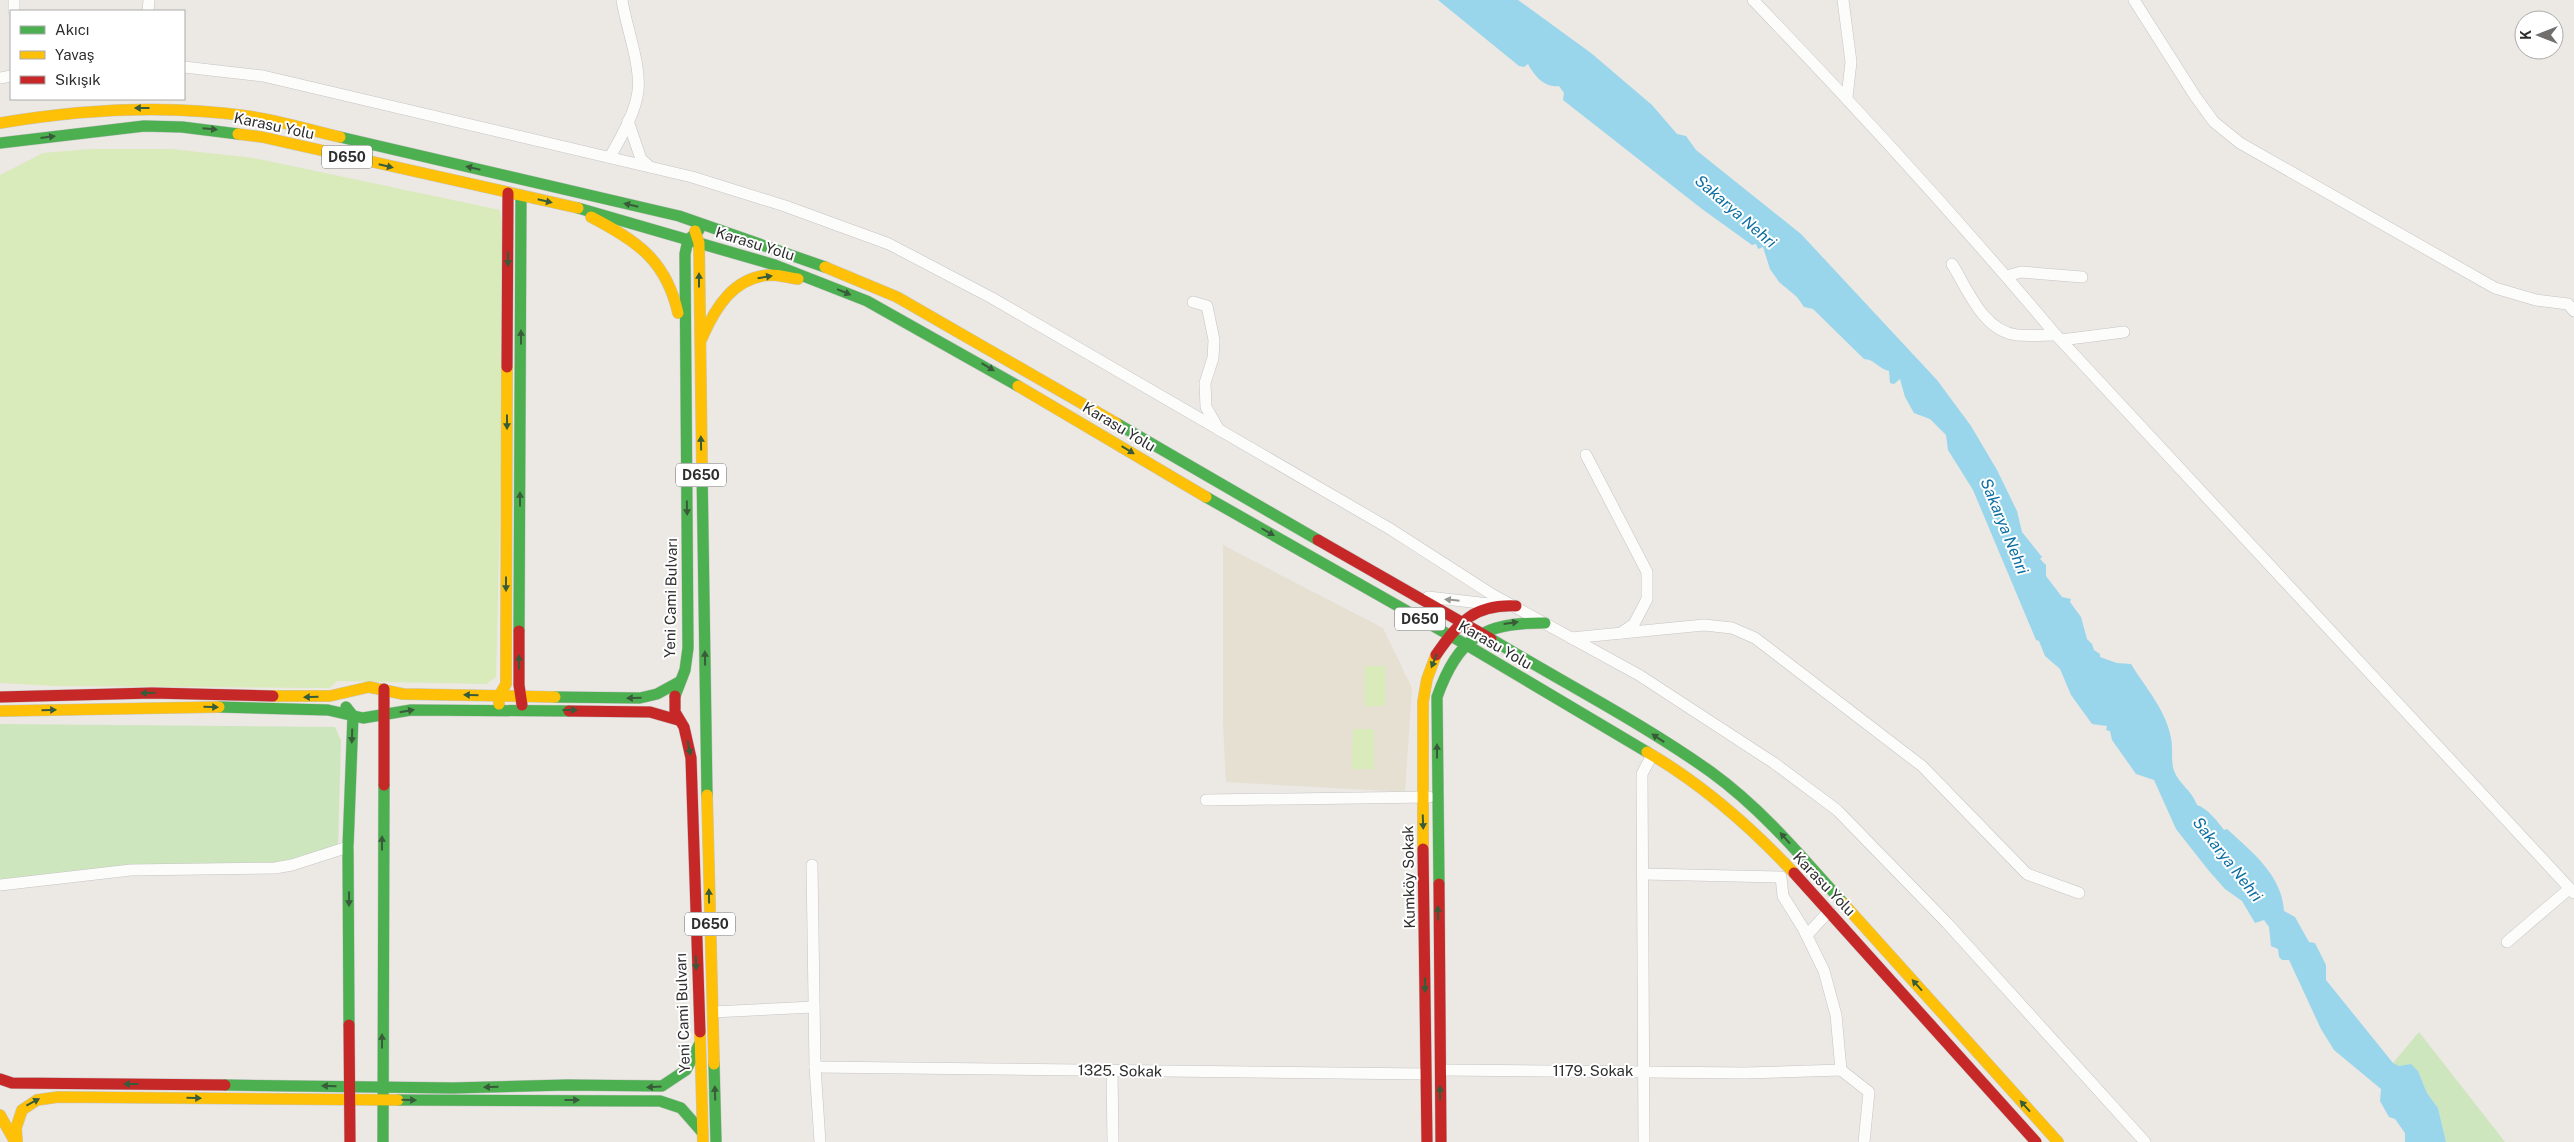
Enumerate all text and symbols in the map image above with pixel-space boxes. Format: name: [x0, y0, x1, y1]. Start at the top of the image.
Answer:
legend: [10, 10, 185, 100]
north arrow: [2514, 10, 2564, 60]
text: Akıcı: [55, 21, 89, 38]
text: K: [2518, 30, 2534, 40]
text: Yavaş: [55, 46, 94, 63]
text: Sıkışık: [55, 71, 101, 88]
one-way arrow: [134, 104, 150, 112]
street label: Karasu Yolu: [232, 109, 316, 142]
one-way arrow: [202, 126, 218, 134]
one-way arrow: [41, 133, 57, 141]
road number: D650: [322, 146, 372, 168]
one-way arrow: [379, 162, 394, 170]
one-way arrow: [465, 164, 480, 172]
water label: Sakarya Nehri: [1691, 171, 1780, 252]
one-way arrow: [537, 197, 552, 205]
one-way arrow: [624, 201, 639, 209]
street label: Karasu Yolu: [714, 223, 797, 264]
one-way arrow: [504, 251, 512, 267]
one-way arrow: [695, 272, 703, 288]
one-way arrow: [757, 273, 773, 281]
one-way arrow: [837, 288, 851, 296]
one-way arrow: [517, 329, 525, 345]
one-way arrow: [981, 363, 995, 372]
street label: Karasu Yolu: [1080, 398, 1159, 455]
one-way arrow: [503, 414, 511, 430]
one-way arrow: [696, 434, 704, 450]
one-way arrow: [1120, 446, 1135, 454]
road number: D650: [676, 464, 726, 486]
water label: Sakarya Nehri: [1977, 475, 2032, 577]
one-way arrow: [516, 491, 524, 507]
one-way arrow: [683, 501, 691, 517]
one-way arrow: [1261, 528, 1276, 536]
street label: Yeni Cami Bulvarı: [661, 538, 680, 658]
one-way arrow: [502, 576, 510, 592]
one-way arrow: [1444, 596, 1460, 604]
road number: D650: [1395, 608, 1445, 630]
street label: Karasu Yolu: [1456, 617, 1535, 672]
one-way arrow: [1503, 619, 1519, 627]
one-way arrow: [701, 649, 709, 665]
one-way arrow: [515, 654, 523, 670]
one-way arrow: [1429, 654, 1437, 668]
one-way arrow: [140, 689, 156, 697]
one-way arrow: [463, 690, 479, 698]
one-way arrow: [302, 693, 318, 701]
one-way arrow: [625, 694, 641, 702]
one-way arrow: [203, 703, 219, 711]
one-way arrow: [41, 706, 57, 714]
one-way arrow: [562, 706, 578, 714]
one-way arrow: [400, 707, 416, 715]
one-way arrow: [348, 729, 356, 745]
one-way arrow: [1651, 733, 1664, 743]
one-way arrow: [685, 741, 693, 756]
one-way arrow: [1432, 743, 1440, 759]
water label: Sakarya Nehri: [2189, 813, 2266, 905]
one-way arrow: [1420, 814, 1428, 830]
street label: Kumköy Sokak: [1399, 825, 1418, 929]
one-way arrow: [1779, 832, 1791, 844]
one-way arrow: [378, 835, 386, 851]
street label: Karasu Yolu: [1790, 848, 1859, 919]
one-way arrow: [705, 888, 713, 904]
one-way arrow: [345, 891, 353, 907]
one-way arrow: [1434, 905, 1442, 921]
road number: D650: [685, 912, 735, 936]
street label: Yeni Cami Bulvarı: [672, 953, 693, 1073]
one-way arrow: [692, 955, 700, 971]
one-way arrow: [1421, 977, 1429, 993]
one-way arrow: [1911, 979, 1923, 991]
one-way arrow: [378, 1033, 386, 1049]
street label: 1325. Sokak: [1078, 1061, 1162, 1080]
street label: 1179. Sokak: [1553, 1062, 1633, 1079]
one-way arrow: [123, 1080, 139, 1088]
one-way arrow: [321, 1082, 337, 1090]
one-way arrow: [646, 1083, 662, 1091]
one-way arrow: [483, 1084, 499, 1092]
one-way arrow: [711, 1085, 719, 1101]
one-way arrow: [1436, 1085, 1444, 1101]
one-way arrow: [186, 1094, 202, 1102]
one-way arrow: [401, 1096, 417, 1104]
one-way arrow: [564, 1096, 580, 1104]
one-way arrow: [26, 1098, 41, 1106]
one-way arrow: [2020, 1099, 2031, 1112]

